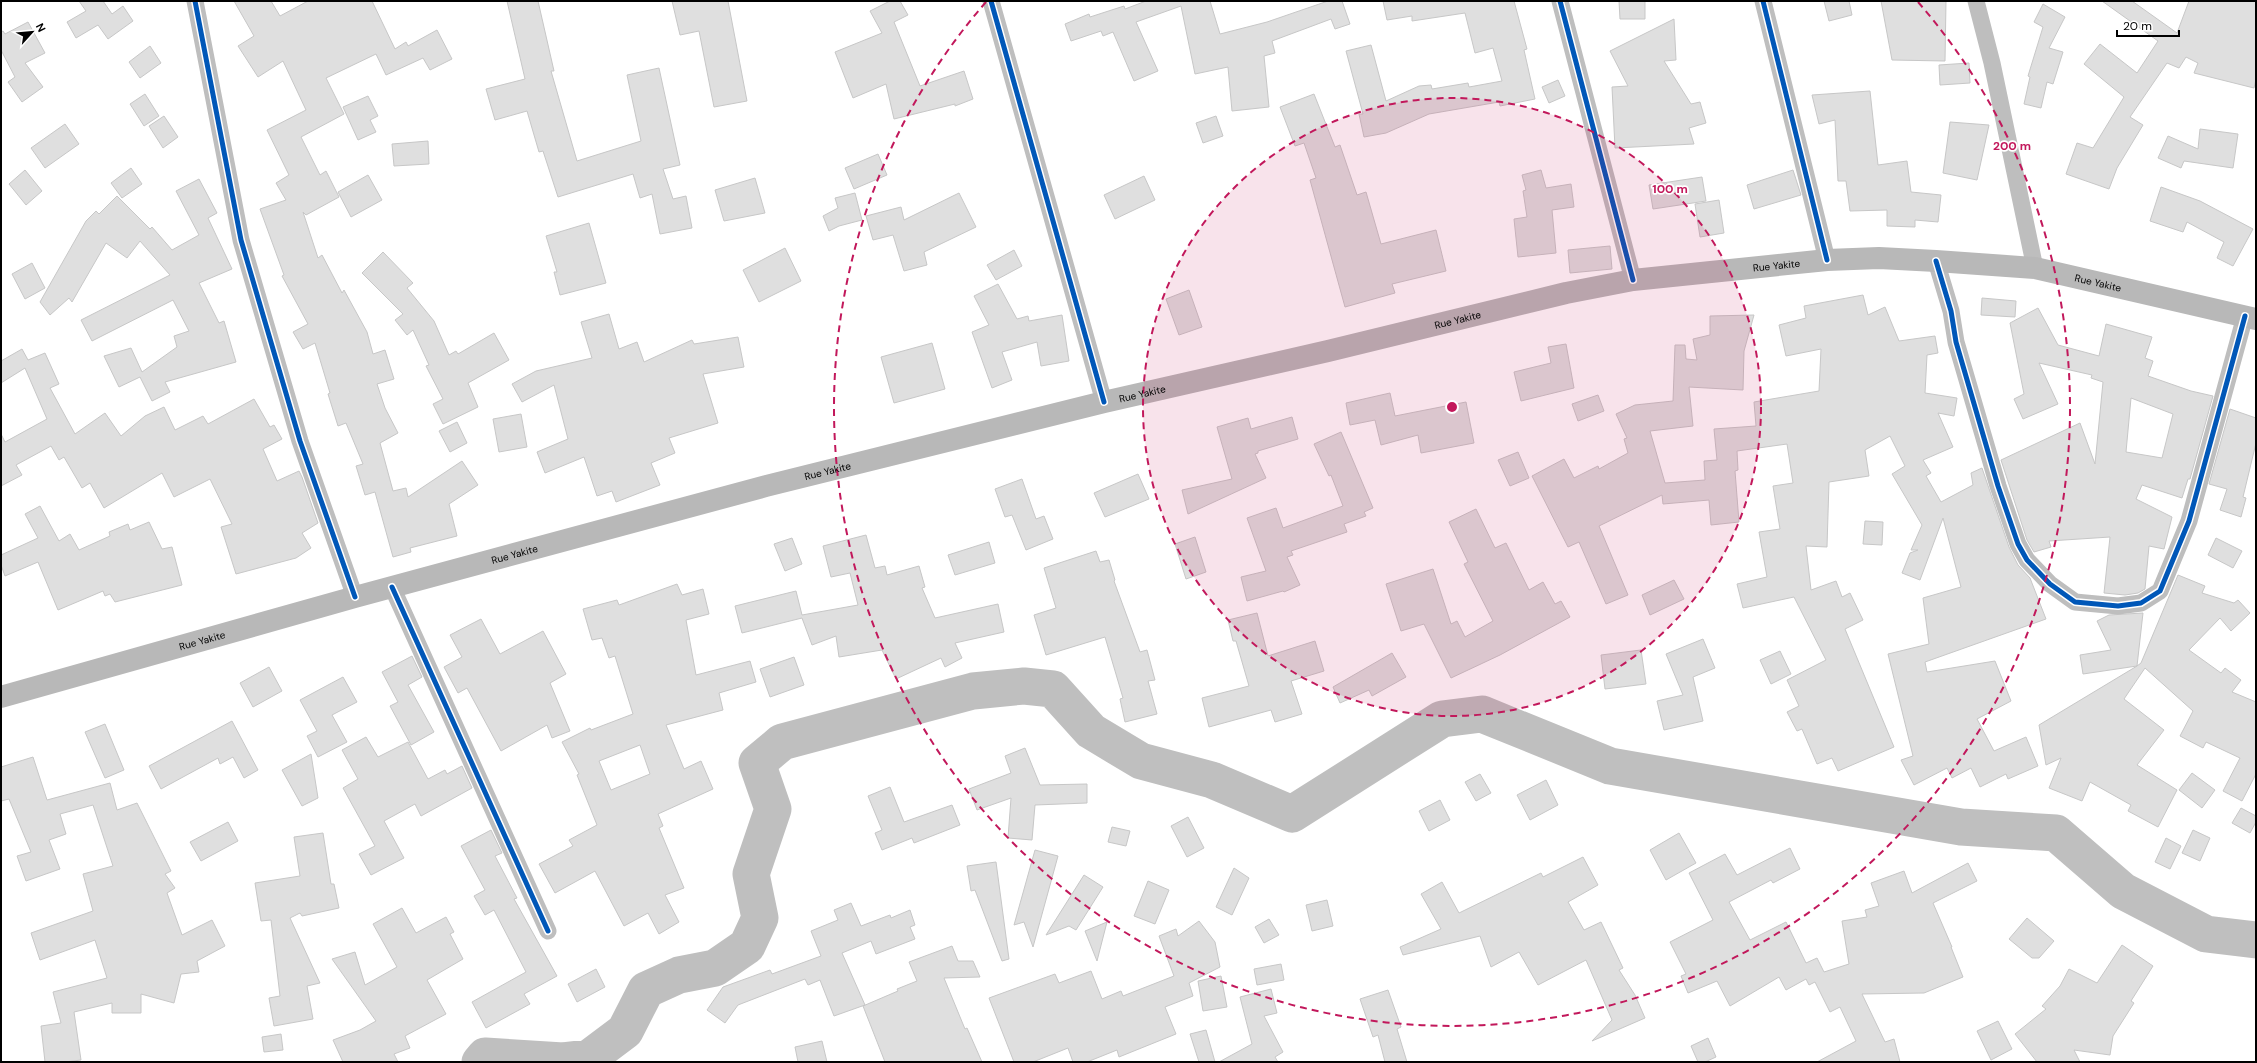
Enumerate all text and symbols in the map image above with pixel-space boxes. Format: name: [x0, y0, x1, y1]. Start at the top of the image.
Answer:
north arrow: [12, 12, 52, 52]
scale bar: [2117, 12, 2179, 38]
text: 20 m: [2123, 18, 2152, 34]
text: N: [33, 21, 49, 34]
text: 200 m: [1993, 138, 2031, 154]
text: 100 m: [1652, 181, 1688, 197]
street label: Rue Yakite: [1752, 257, 1801, 275]
street label: Rue Yakite: [2073, 271, 2123, 295]
street label: Rue Yakite: [1433, 308, 1483, 332]
street label: Rue Yakite: [1118, 382, 1167, 405]
centre of rings: [1445, 400, 1459, 414]
street label: Rue Yakite: [803, 459, 853, 483]
street label: Rue Yakite: [490, 542, 539, 567]
street label: Rue Yakite: [178, 628, 227, 653]

